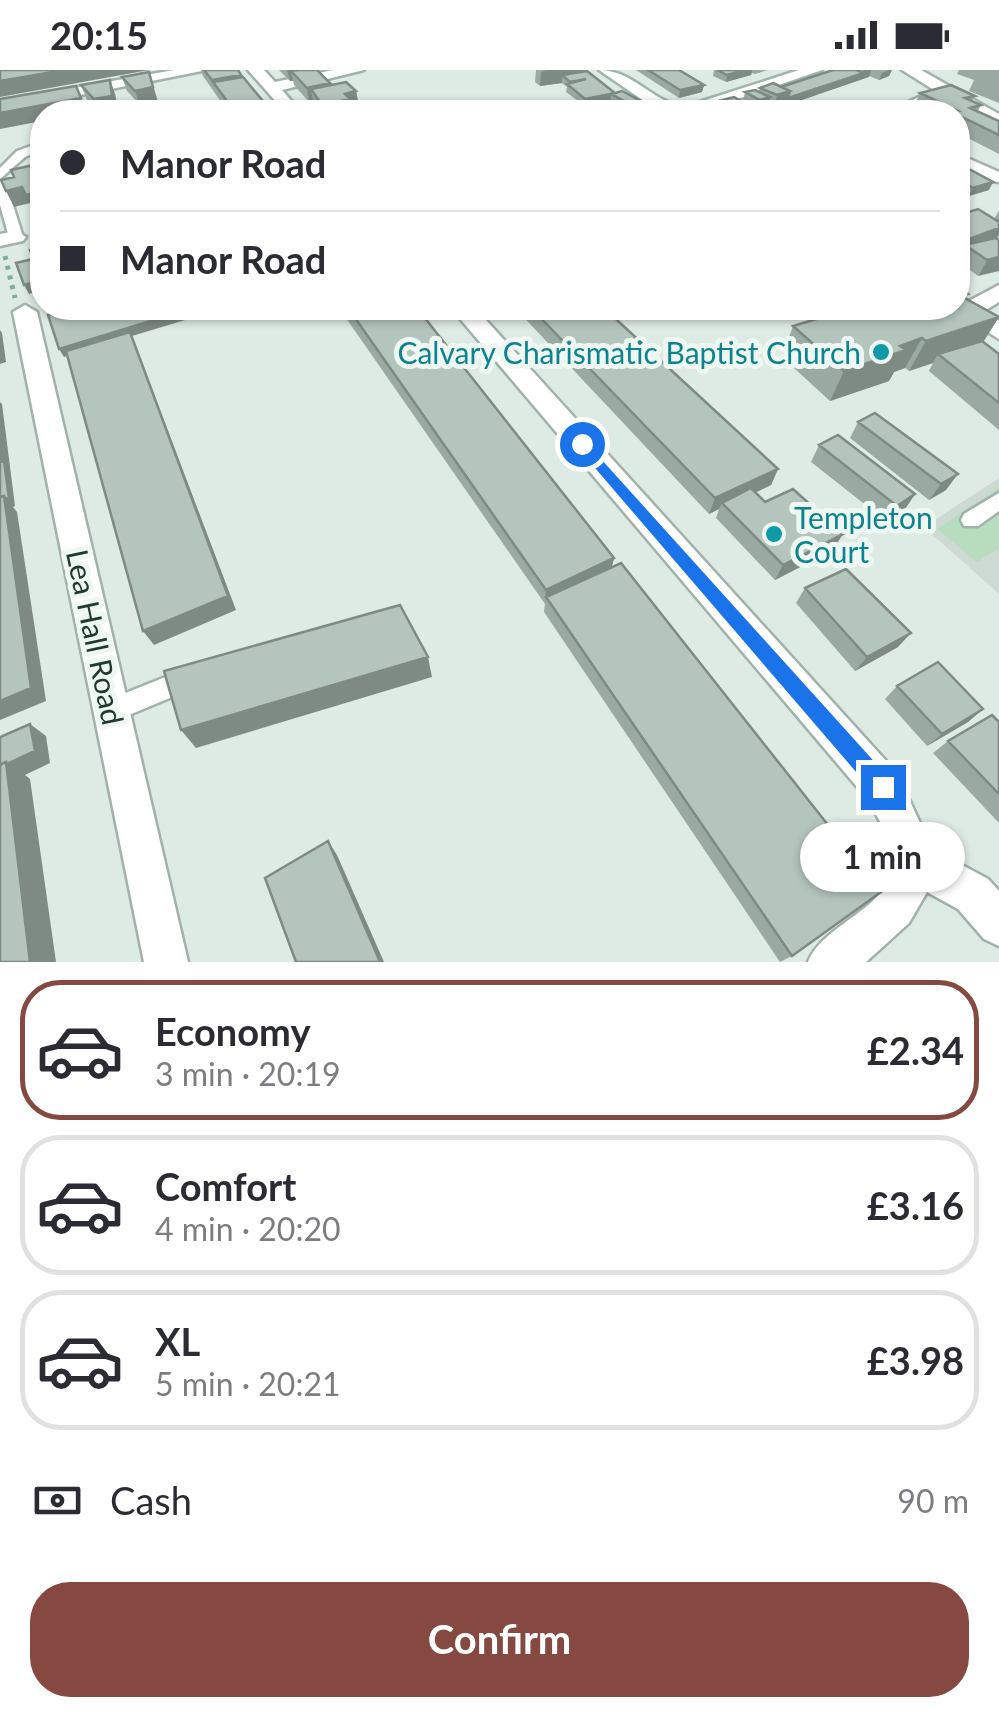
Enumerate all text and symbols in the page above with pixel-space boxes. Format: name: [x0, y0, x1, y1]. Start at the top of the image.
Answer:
text: 20:15: [50, 12, 148, 58]
text: Manor Road: [120, 140, 326, 186]
text: Manor Road: [120, 236, 326, 282]
place label: Calvary Charismatic Baptist Church: [397, 334, 861, 370]
marker: Calvary Charismatic Baptist Church: [870, 341, 892, 363]
route start: [560, 422, 605, 467]
place label: Templeton Court: [794, 499, 933, 569]
marker: Templeton Court: [763, 523, 785, 545]
street label: Lea Hall Road: [60, 546, 132, 728]
route end: [861, 765, 906, 810]
callout: 1 min: [800, 822, 966, 892]
text: 1 min: [843, 837, 922, 876]
icon: car: [35, 1005, 125, 1095]
text: Economy: [155, 1008, 310, 1054]
text: £2.34: [867, 1027, 964, 1073]
text: 3 min · 20:19: [155, 1054, 341, 1093]
icon: car: [35, 1160, 125, 1250]
text: Comfort: [155, 1163, 296, 1209]
text: £3.16: [867, 1182, 964, 1228]
text: 4 min · 20:20: [155, 1209, 341, 1248]
icon: car: [35, 1315, 125, 1405]
text: XL: [155, 1318, 200, 1364]
text: £3.98: [867, 1337, 964, 1383]
text: 5 min · 20:21: [155, 1364, 341, 1403]
icon: cash: [30, 1473, 85, 1528]
text: Cash: [110, 1477, 192, 1523]
text: 90 m: [897, 1481, 969, 1520]
button: Confirm: [30, 1582, 969, 1697]

